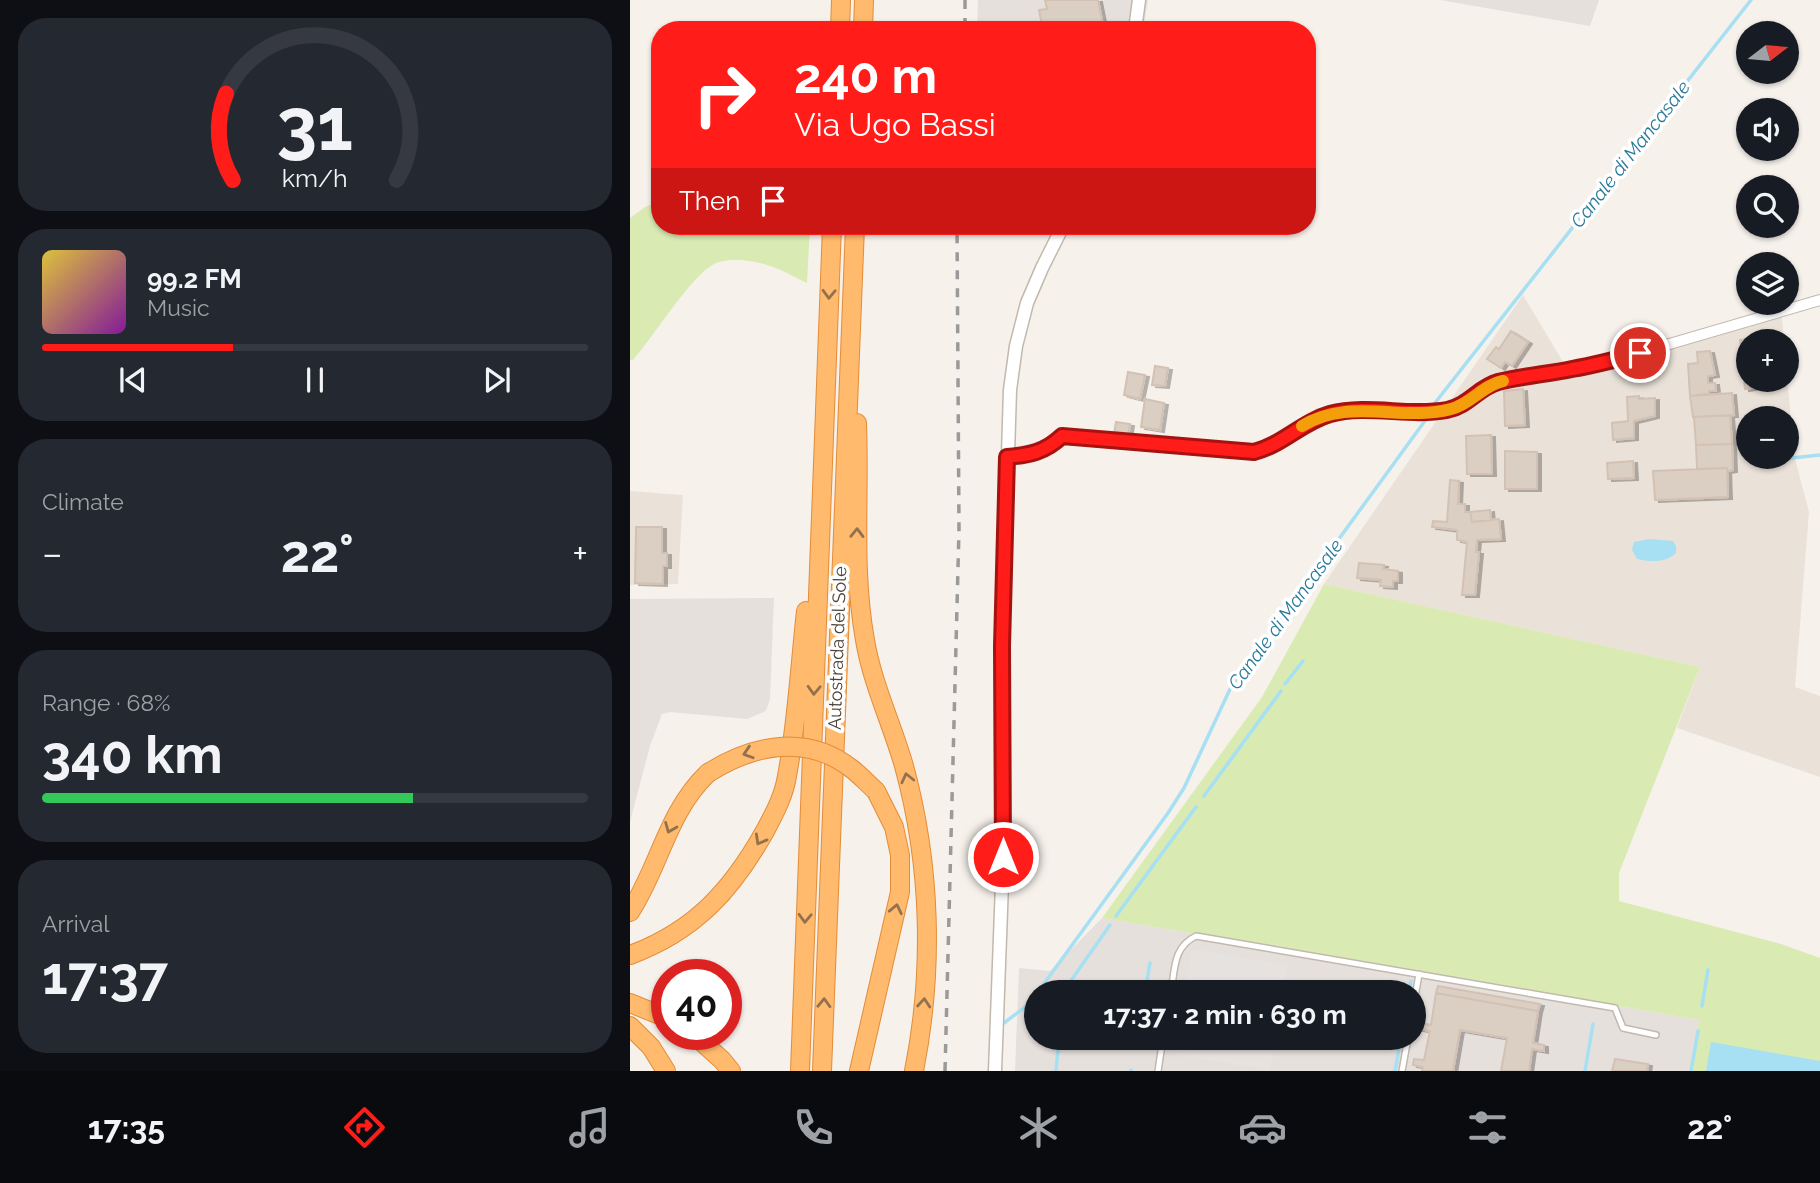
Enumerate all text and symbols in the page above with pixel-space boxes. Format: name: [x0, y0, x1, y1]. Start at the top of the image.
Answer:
north arrow: [1736, 21, 1799, 84]
map controls: [1736, 21, 1799, 469]
text: 240 m: [794, 47, 937, 104]
icon: right: [679, 49, 770, 140]
water label: Canale di Mancasale: [1566, 76, 1694, 232]
text: 31: [277, 83, 353, 168]
button: sound: [1736, 98, 1799, 161]
text: Via Ugo Bassi: [794, 106, 996, 143]
text: km/h: [282, 163, 348, 193]
button: search: [1736, 175, 1799, 238]
icon: arrive: [754, 182, 792, 220]
text: Then: [679, 186, 740, 216]
button: layers: [1736, 252, 1799, 315]
text: 99.2 FM: [147, 264, 242, 294]
one-way arrow: [822, 289, 837, 300]
text: Music: [147, 294, 210, 321]
pin: [1610, 323, 1670, 383]
button: +: [1736, 329, 1799, 392]
icon: arrive: [1621, 334, 1659, 372]
icon: previous: [114, 361, 152, 399]
icon: pause: [296, 361, 334, 399]
icon: next: [478, 361, 516, 399]
button: −: [1736, 406, 1799, 469]
text: Climate: [42, 488, 124, 515]
text: 22°: [281, 523, 354, 584]
one-way arrow: [849, 527, 865, 537]
text: −: [42, 531, 62, 576]
text: +: [572, 531, 588, 576]
water label: Canale di Mancasale: [1223, 535, 1347, 693]
street label: Autostrada del Sole: [824, 566, 850, 730]
one-way arrow: [806, 685, 821, 696]
text: Range · 68%: [42, 689, 171, 716]
text: 340 km: [42, 724, 223, 785]
one-way arrow: [743, 744, 755, 759]
one-way arrow: [900, 772, 915, 784]
position arrow: [966, 820, 1040, 894]
one-way arrow: [664, 822, 678, 834]
one-way arrow: [755, 832, 768, 845]
one-way arrow: [888, 903, 903, 915]
text: Arrival: [42, 910, 109, 937]
one-way arrow: [798, 912, 813, 923]
text: 17:37: [42, 945, 168, 1006]
speed limit sign: 40: [651, 959, 742, 1050]
one-way arrow: [817, 997, 832, 1008]
one-way arrow: [916, 998, 931, 1009]
text: 17:37 · 2 min · 630 m: [1103, 1000, 1347, 1030]
icon: directions: [340, 1103, 389, 1152]
icon: music: [565, 1103, 614, 1152]
icon: phone: [789, 1103, 838, 1152]
icon: climate: [1014, 1103, 1063, 1152]
icon: car: [1238, 1103, 1287, 1152]
icon: filters: [1463, 1103, 1512, 1152]
text: 17:35: [88, 1109, 165, 1146]
text: 22°: [1687, 1109, 1732, 1146]

